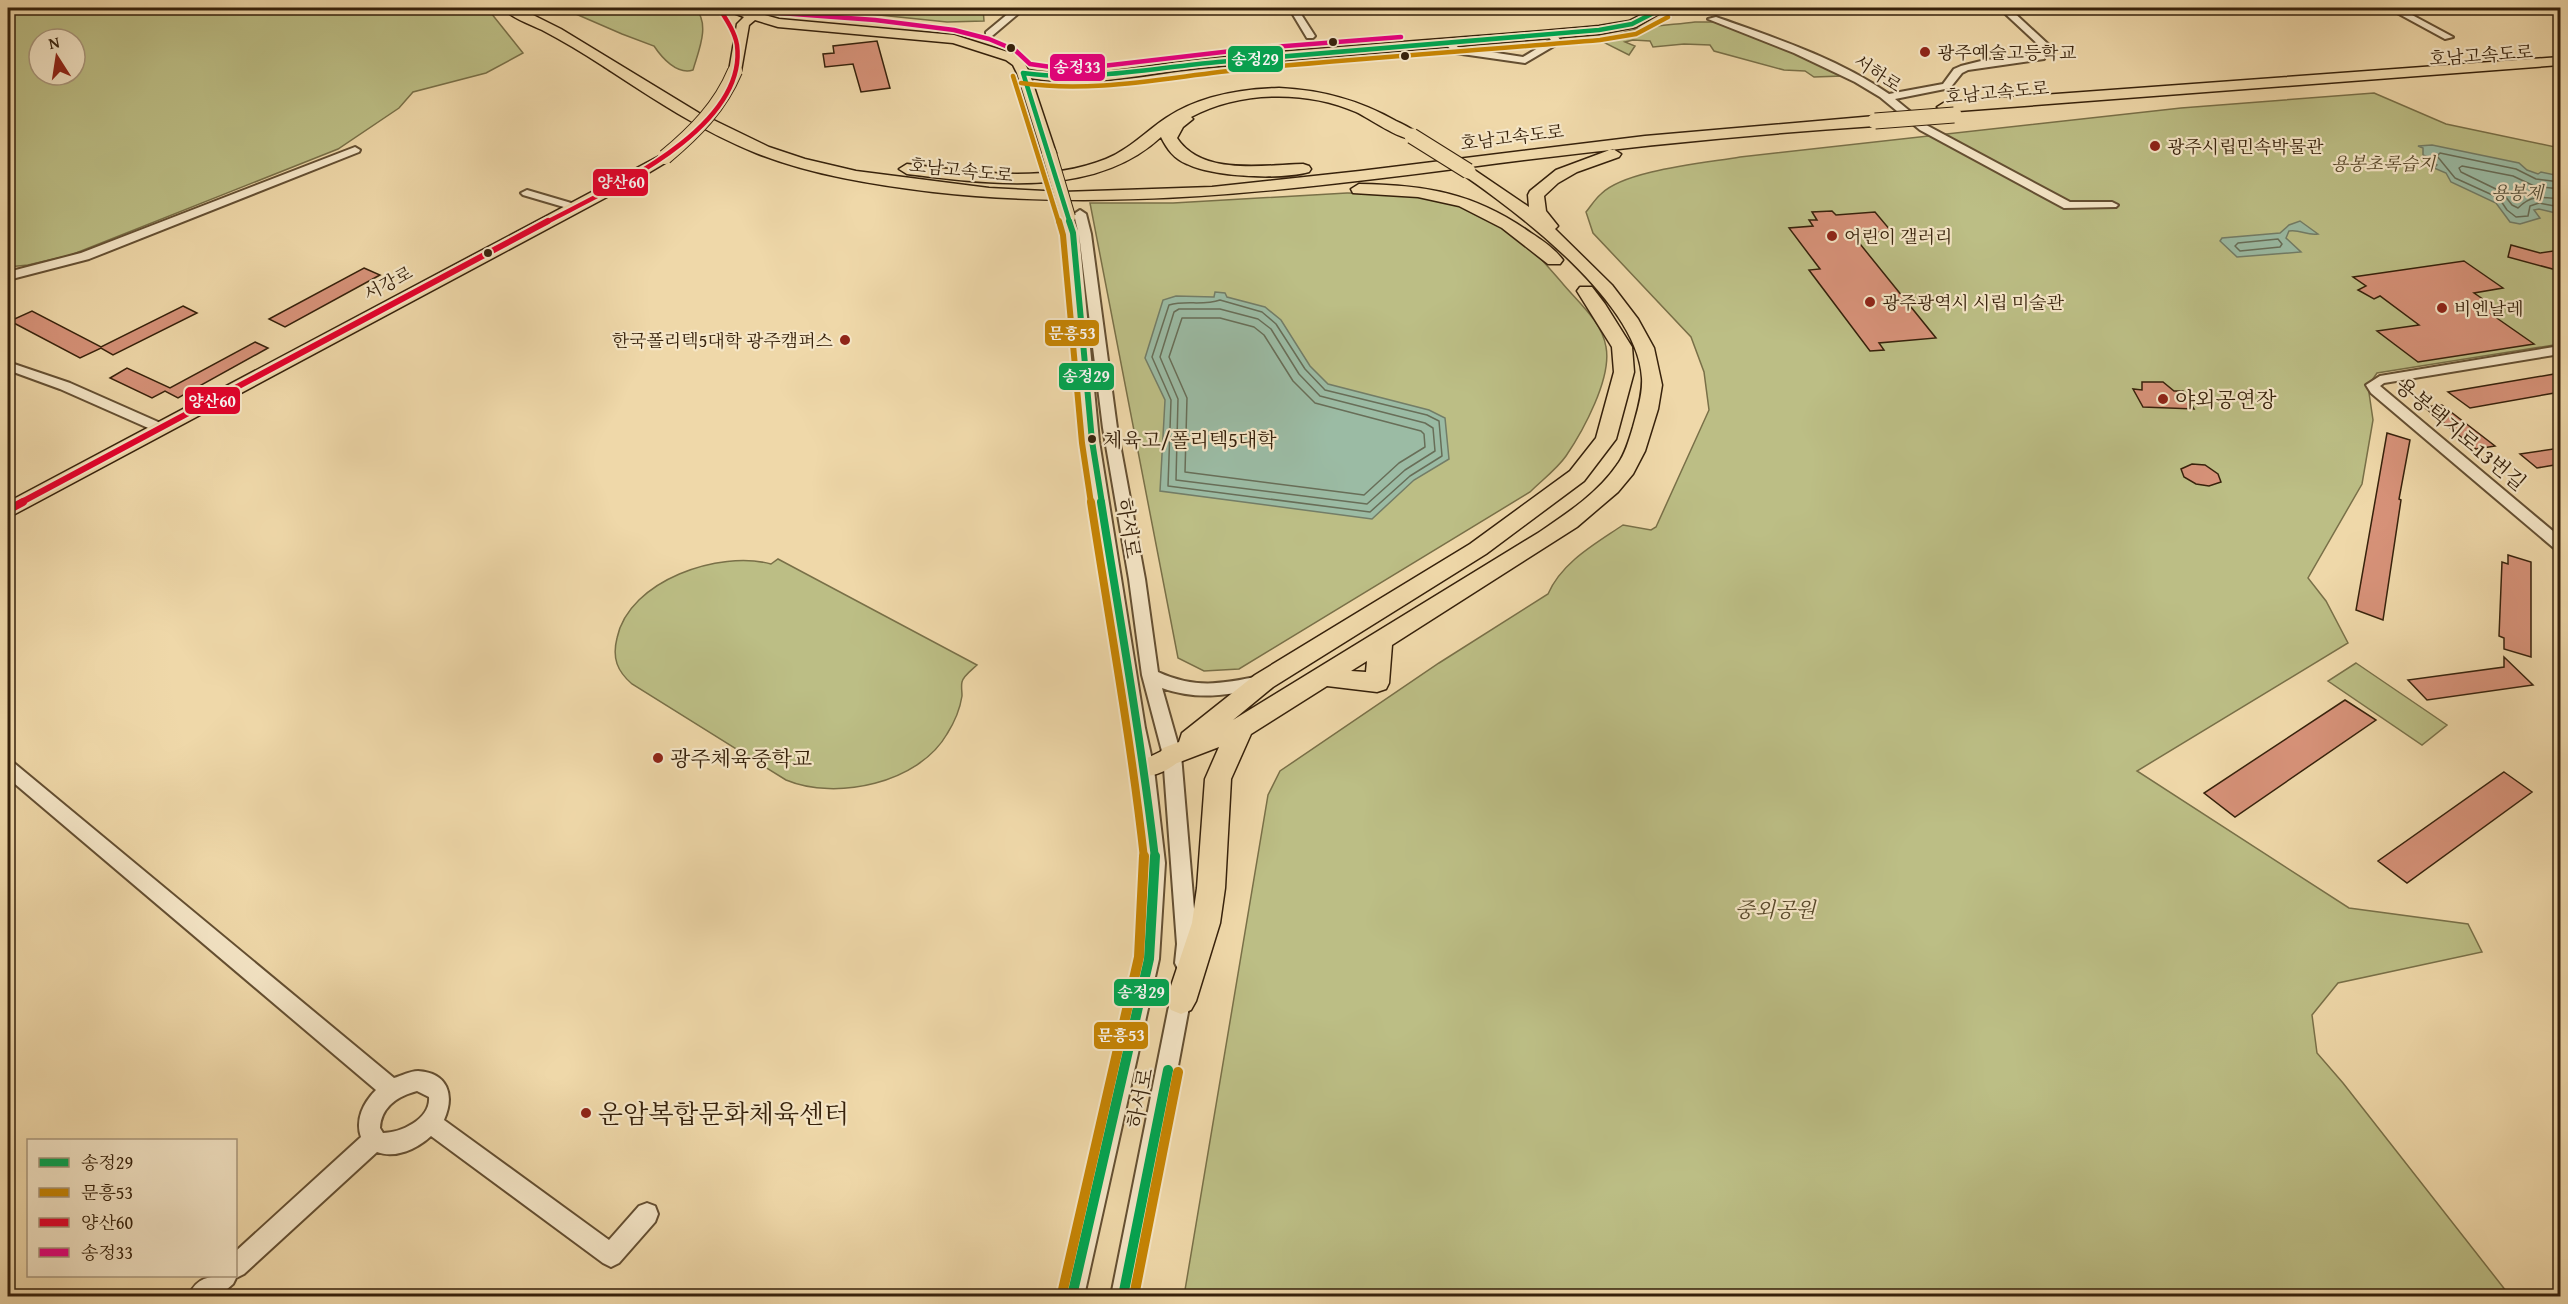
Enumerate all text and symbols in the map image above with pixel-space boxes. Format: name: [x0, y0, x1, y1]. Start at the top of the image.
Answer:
north arrow: [27, 27, 87, 87]
text: N: [46, 29, 62, 55]
unlabelled marker: [1327, 36, 1339, 48]
street label: 호남고속도로: [2428, 38, 2534, 72]
place label: 광주예술고등학교: [1937, 39, 2077, 66]
unlabelled marker: [1005, 42, 1017, 54]
line badge: 송정29: [1227, 45, 1284, 73]
marker: 광주예술고등학교: [1918, 45, 1932, 59]
text: 송정29: [1231, 47, 1279, 71]
street label: 서하로: [1849, 47, 1907, 99]
unlabelled marker: [1399, 50, 1411, 62]
line badge: 송정33: [1049, 53, 1106, 82]
text: 송정33: [1053, 55, 1101, 79]
street label: 호남고속도로: [1944, 74, 2050, 110]
street label: 호남고속도로: [1459, 117, 1565, 157]
place label: 광주시립민속박물관: [2167, 133, 2324, 160]
marker: 광주시립민속박물관: [2148, 139, 2162, 153]
park label: 용봉초록습지: [2331, 150, 2437, 177]
street label: 호남고속도로: [908, 151, 1014, 189]
line badge: 양산60: [592, 168, 649, 197]
text: 양산60: [597, 170, 645, 194]
water label: 용봉제: [2491, 179, 2546, 206]
place label: 어린이 갤러리: [1844, 223, 1952, 250]
marker: 어린이 갤러리: [1825, 229, 1839, 243]
unlabelled marker: [482, 247, 494, 259]
street label: 서강로: [359, 259, 417, 307]
place label: 광주광역시 시립 미술관: [1882, 289, 2064, 316]
marker: 광주광역시 시립 미술관: [1863, 295, 1877, 309]
place label: 비엔날레: [2454, 295, 2524, 322]
marker: 비엔날레: [2435, 301, 2449, 315]
line badge: 문흥53: [1044, 319, 1100, 347]
text: 문흥53: [1048, 321, 1096, 345]
place label: 한국폴리텍5대학 광주캠퍼스: [612, 327, 834, 354]
marker: 한국폴리텍5대학 광주캠퍼스: [838, 333, 852, 347]
line badge: 송정29: [1058, 362, 1115, 391]
text: 송정29: [1062, 364, 1110, 388]
street label: 용봉택지로13번길: [2389, 370, 2533, 498]
place label: 야외공연장: [2175, 384, 2277, 415]
line badge: 양산60: [184, 386, 241, 415]
text: 양산60: [188, 389, 236, 413]
marker: 야외공연장: [2156, 392, 2170, 406]
place label: 체육고/폴리텍5대학: [1103, 425, 1277, 454]
marker: 체육고/폴리텍5대학: [1086, 433, 1098, 445]
street label: 하서로: [1109, 496, 1149, 560]
place label: 광주체육중학교: [670, 743, 812, 774]
marker: 광주체육중학교: [651, 751, 665, 765]
park label: 중외공원: [1734, 894, 1817, 925]
line badge: 송정29: [1113, 978, 1170, 1007]
text: 송정29: [1117, 980, 1165, 1004]
line badge: 문흥53: [1093, 1021, 1149, 1050]
text: 문흥53: [1097, 1023, 1145, 1047]
street label: 하서로: [1119, 1065, 1161, 1131]
place label: 운암복합문화체육센터: [598, 1094, 849, 1133]
marker: 운암복합문화체육센터: [579, 1106, 593, 1120]
legend: [27, 1139, 237, 1277]
text: 송정29: [81, 1149, 133, 1176]
text: 문흥53: [81, 1179, 133, 1206]
text: 양산60: [81, 1209, 133, 1236]
text: 송정33: [81, 1239, 133, 1266]

